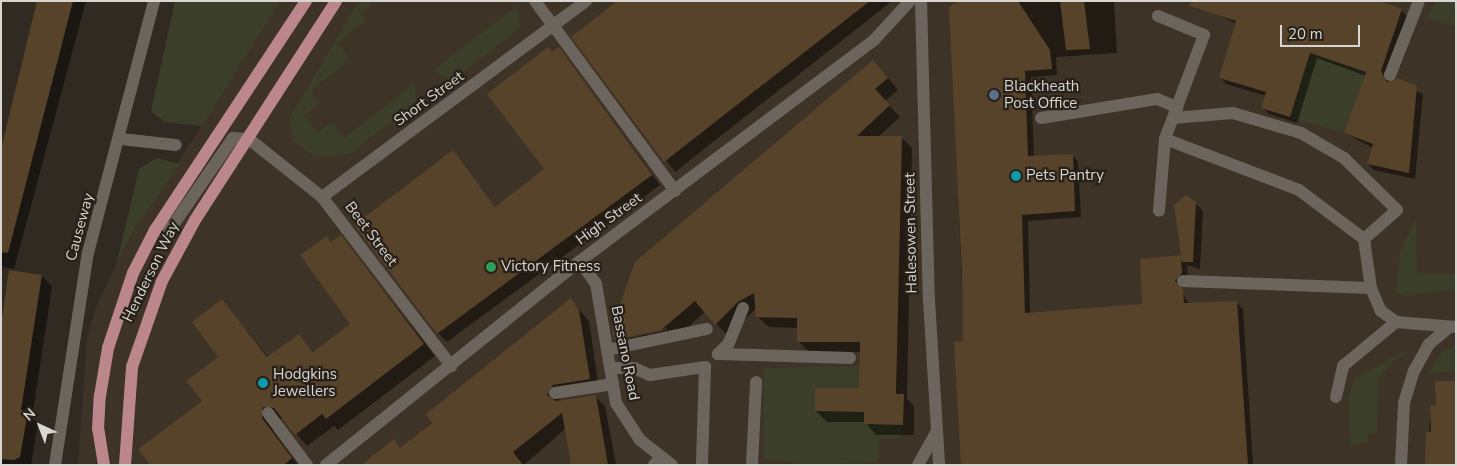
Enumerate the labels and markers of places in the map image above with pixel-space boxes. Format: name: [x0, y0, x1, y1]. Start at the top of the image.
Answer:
place label: Blackheath Post Office: [1004, 77, 1079, 112]
marker: Blackheath Post Office: [988, 89, 1000, 101]
place label: Pets Pantry: [1026, 167, 1104, 185]
marker: Pets Pantry: [1010, 170, 1022, 182]
place label: Victory Fitness: [501, 258, 601, 276]
marker: Victory Fitness: [485, 261, 497, 273]
place label: Hodgkins Jewellers: [273, 365, 337, 400]
marker: Hodgkins Jewellers: [257, 377, 269, 389]

